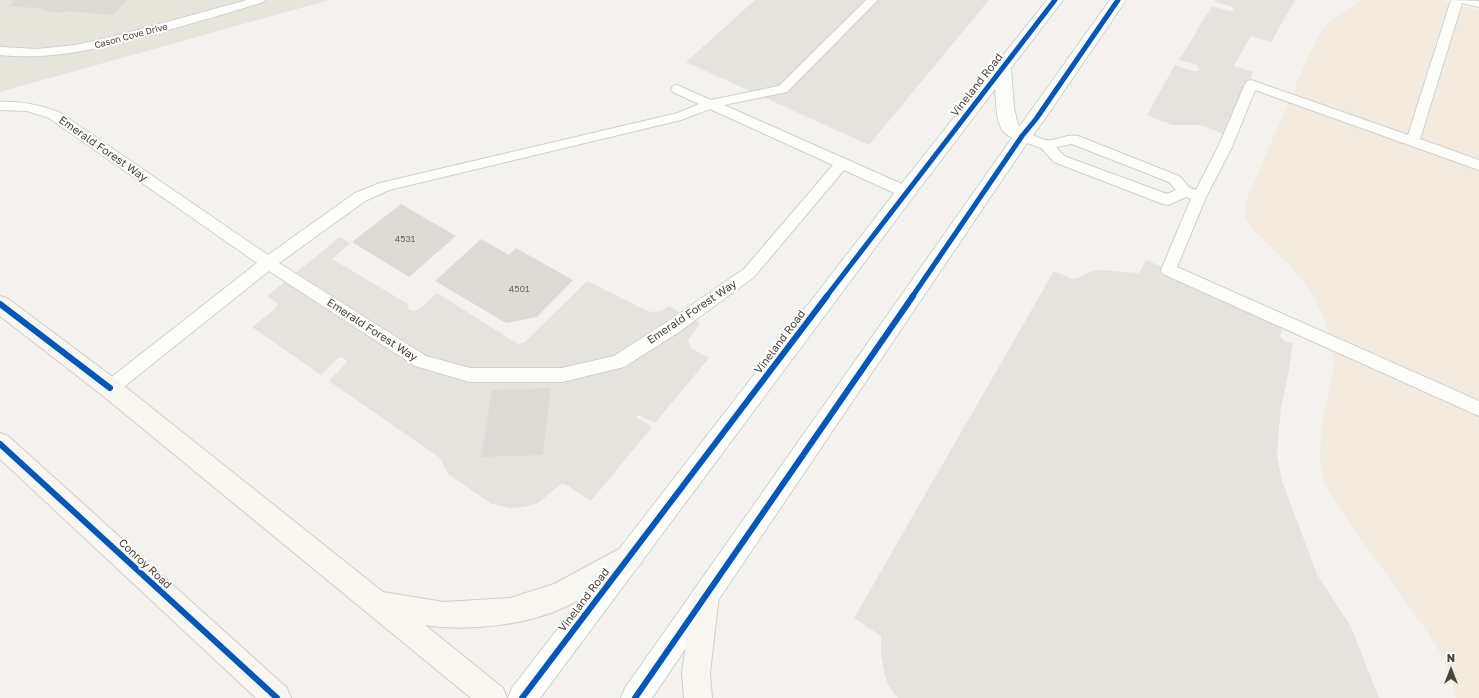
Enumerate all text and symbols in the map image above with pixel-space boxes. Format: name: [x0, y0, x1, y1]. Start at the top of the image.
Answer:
street label: Cason Cove Drive: [93, 21, 169, 51]
street label: Vineland Road: [948, 51, 1006, 119]
street label: Emerald Forest Way: [56, 113, 150, 185]
house number: 4531: [395, 234, 415, 244]
street label: Emerald Forest Way: [645, 277, 739, 347]
house number: 4501: [509, 284, 529, 294]
street label: Emerald Forest Way: [324, 296, 420, 364]
street label: Vineland Road: [752, 308, 808, 376]
street label: Conroy Road: [116, 536, 174, 592]
street label: Vineland Road: [556, 566, 612, 634]
north arrow: [1431, 650, 1471, 690]
text: N: [1447, 651, 1455, 664]

